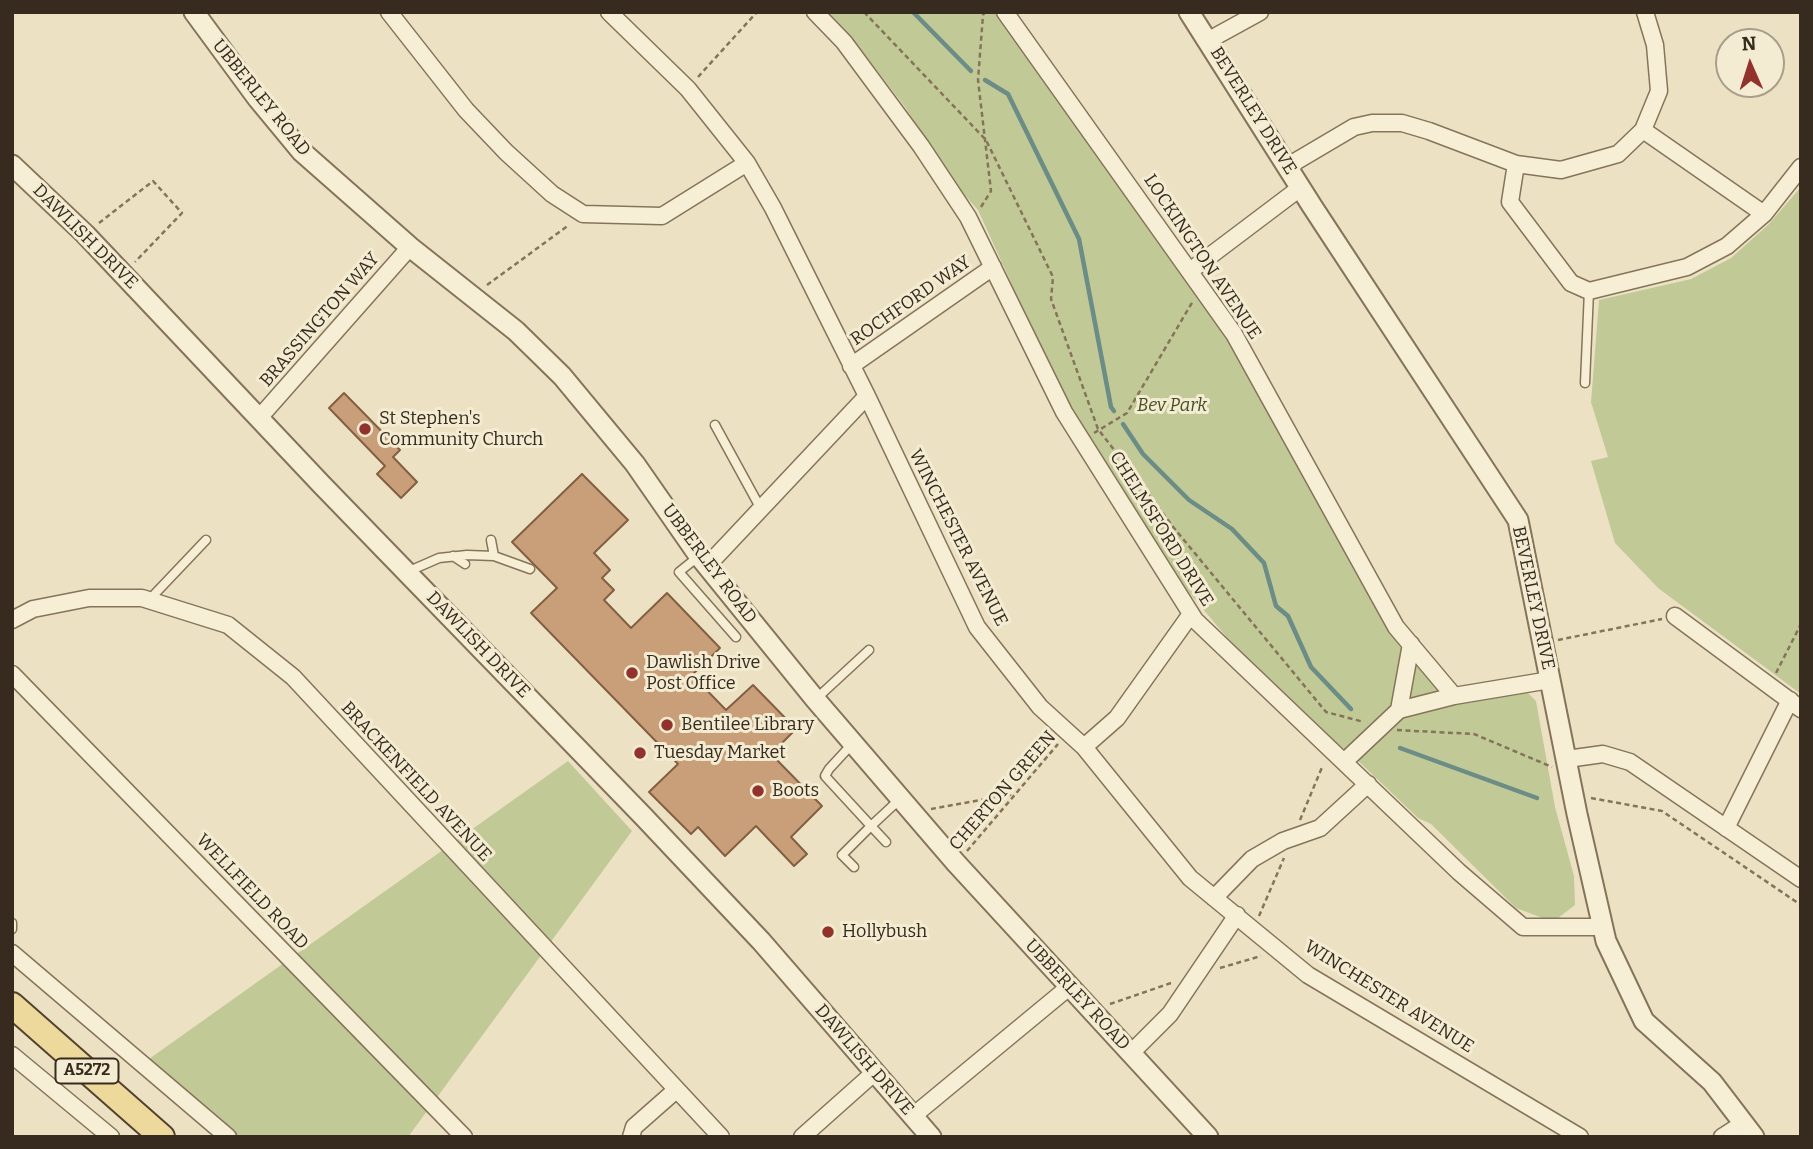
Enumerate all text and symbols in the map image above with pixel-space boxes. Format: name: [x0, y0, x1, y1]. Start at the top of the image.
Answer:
north arrow: [1715, 28, 1785, 98]
text: N: [1741, 32, 1757, 55]
street label: UBBERLEY ROAD: [207, 35, 315, 161]
street label: BEVERLEY DRIVE: [1205, 43, 1301, 179]
street label: LOCKINGTON AVENUE: [1139, 170, 1265, 344]
street label: DAWLISH DRIVE: [28, 180, 142, 294]
street label: BRASSINGTON WAY: [256, 248, 384, 392]
street label: ROCHFORD WAY: [847, 251, 975, 351]
park label: Bev Park: [1137, 395, 1207, 417]
place label: St Stephen's Community Church: [379, 408, 543, 450]
marker: St Stephen's Community Church: [357, 421, 373, 437]
street label: WINCHESTER AVENUE: [904, 446, 1012, 630]
street label: CHELMSFORD DRIVE: [1104, 448, 1218, 610]
street label: UBBERLEY ROAD: [657, 500, 761, 628]
street label: BEVERLEY DRIVE: [1507, 524, 1559, 672]
street label: DAWLISH DRIVE: [422, 587, 534, 703]
place label: Dawlish Drive Post Office: [646, 652, 760, 694]
marker: Dawlish Drive Post Office: [624, 665, 640, 681]
street label: BRACKENFIELD AVENUE: [336, 698, 496, 866]
place label: Bentilee Library: [681, 714, 814, 736]
marker: Bentilee Library: [659, 717, 675, 733]
street label: CHERTON GREEN: [945, 727, 1061, 855]
place label: Tuesday Market: [654, 742, 786, 764]
marker: Tuesday Market: [632, 745, 648, 761]
place label: Boots: [772, 780, 819, 802]
marker: Boots: [750, 783, 766, 799]
street label: WELLFIELD ROAD: [191, 830, 313, 954]
place label: Hollybush: [842, 921, 927, 943]
marker: Hollybush: [820, 924, 836, 940]
street label: UBBERLEY ROAD: [1020, 935, 1134, 1055]
street label: WINCHESTER AVENUE: [1300, 936, 1478, 1058]
street label: DAWLISH DRIVE: [810, 1000, 918, 1120]
road number: A5272: [56, 1058, 119, 1084]

